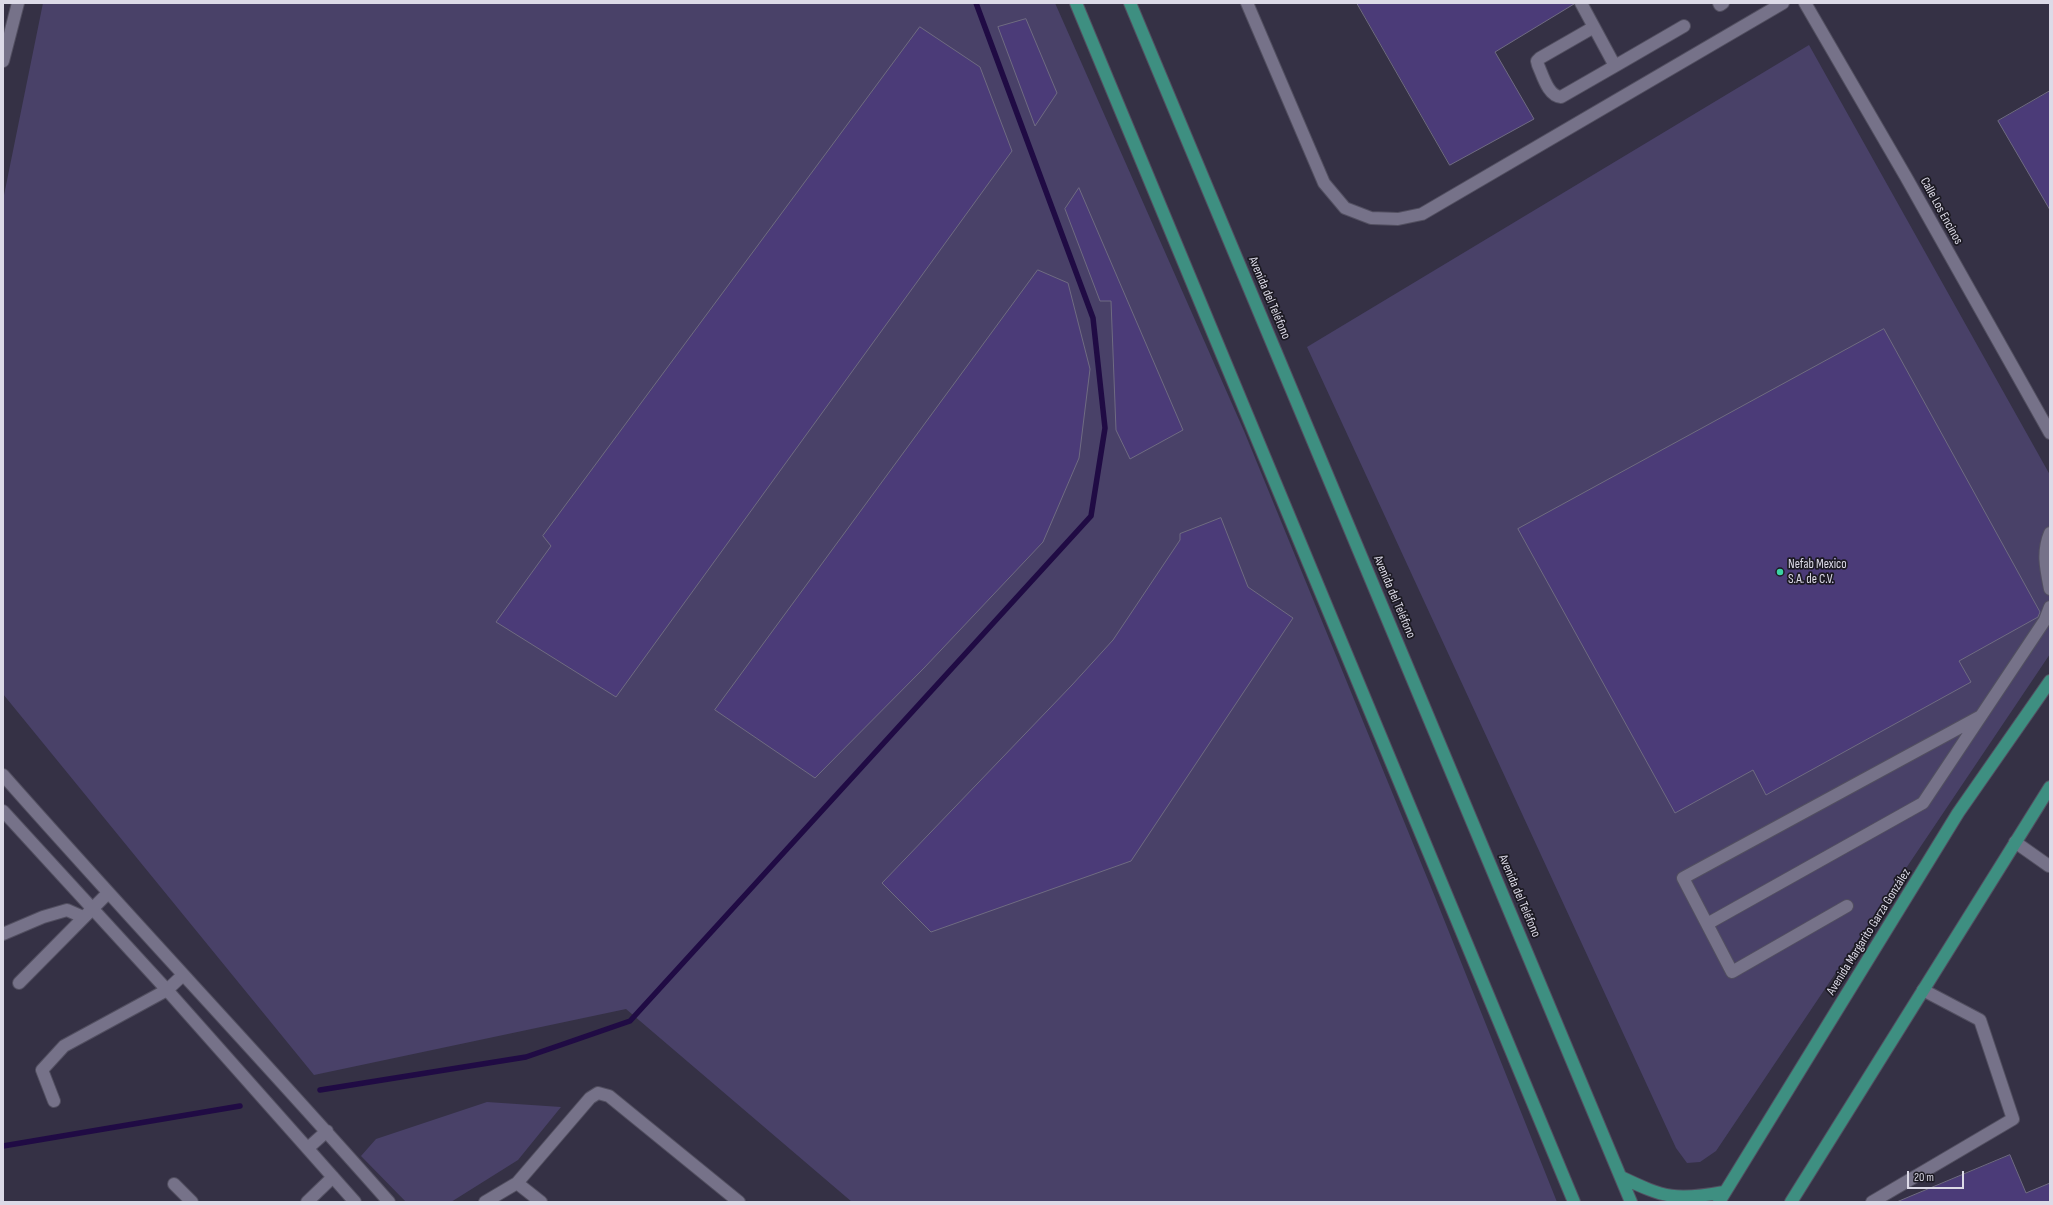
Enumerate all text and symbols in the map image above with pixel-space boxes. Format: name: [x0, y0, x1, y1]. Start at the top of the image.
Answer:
street label: Calle Los Encinos: [1916, 175, 1966, 247]
street label: Avenida del Teléfono: [1245, 254, 1293, 342]
street label: Avenida del Teléfono: [1370, 553, 1418, 641]
place label: Nefab Mexico S.A. de C.V.: [1788, 557, 1847, 588]
marker: Nefab Mexico S.A. de C.V.: [1775, 567, 1785, 577]
street label: Avenida del Teléfono: [1495, 852, 1543, 940]
street label: Avenida Margarito Garza González: [1824, 866, 1914, 998]
scale bar: [1909, 1163, 1966, 1189]
text: 20 m: [1914, 1170, 1934, 1185]

